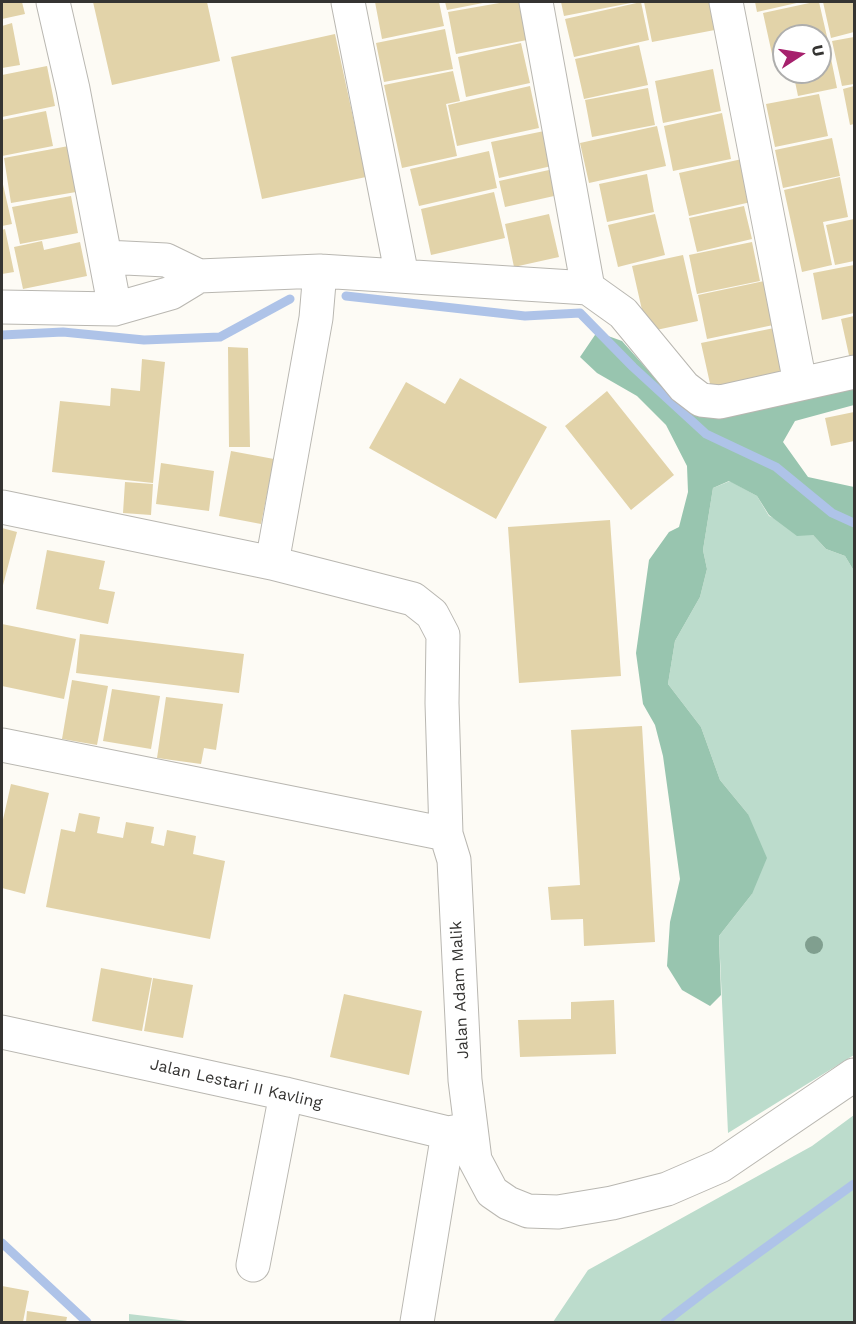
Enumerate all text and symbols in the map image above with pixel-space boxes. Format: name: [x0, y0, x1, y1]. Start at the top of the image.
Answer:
north arrow: [772, 24, 832, 84]
text: U: [808, 43, 829, 58]
street label: Jalan Adam Malik: [447, 920, 473, 1060]
street label: Jalan Lestari II Kavling: [148, 1055, 324, 1113]

